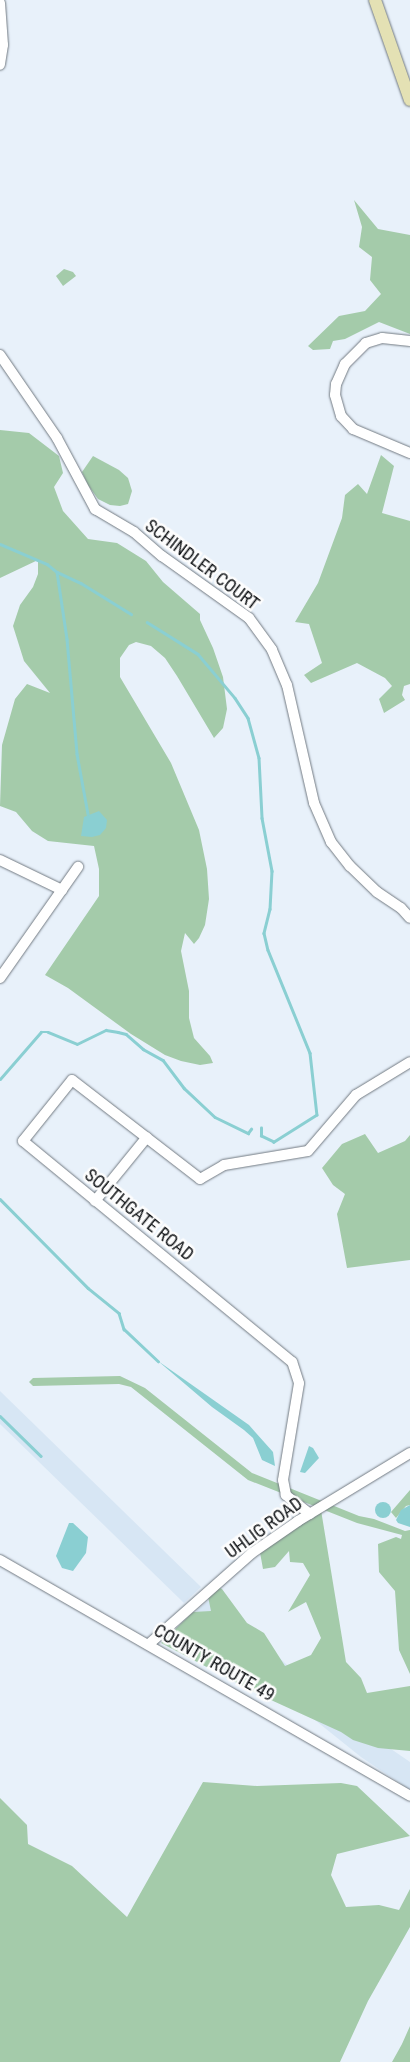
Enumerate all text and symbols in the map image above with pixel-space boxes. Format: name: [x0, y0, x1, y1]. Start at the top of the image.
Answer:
street label: SCHINDLER COURT: [141, 515, 263, 615]
street label: SOUTHGATE ROAD: [80, 1164, 198, 1266]
street label: UHLIG ROAD: [221, 1493, 307, 1563]
street label: COUNTY ROUTE 49: [150, 1620, 278, 1706]

